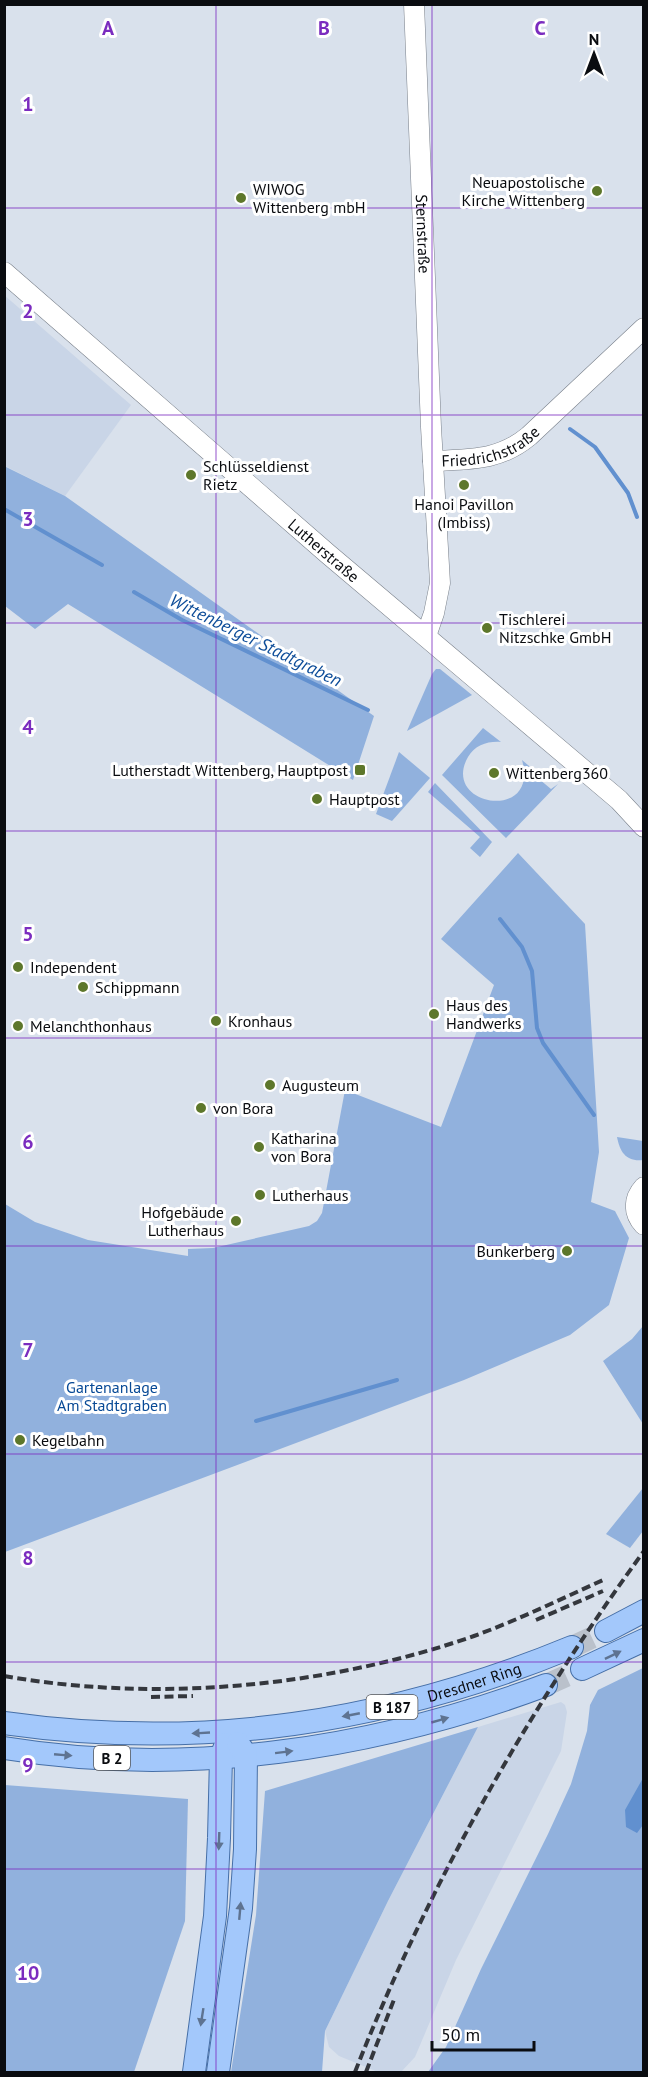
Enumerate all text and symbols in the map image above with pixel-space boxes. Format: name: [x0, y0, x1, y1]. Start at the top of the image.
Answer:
text: A: [102, 15, 115, 41]
text: B: [318, 15, 330, 41]
text: C: [534, 15, 546, 41]
north arrow: [564, 24, 624, 84]
text: N: [589, 29, 599, 49]
text: 1: [22, 91, 34, 117]
place label: Neuapostolische Kirche Wittenberg: [462, 172, 585, 210]
place label: WIWOG Wittenberg mbH: [253, 179, 366, 217]
marker: Neuapostolische Kirche Wittenberg: [590, 184, 604, 198]
marker: WIWOG Wittenberg mbH: [234, 191, 248, 205]
street label: Sternstraße: [412, 194, 435, 274]
text: 2: [22, 298, 34, 324]
street label: Friedrichstraße: [441, 422, 543, 471]
place label: Schlüsseldienst Rietz: [203, 456, 310, 494]
marker: Schlüsseldienst Rietz: [184, 468, 198, 482]
marker: Hanoi Pavillon (Imbiss): [457, 478, 471, 492]
place label: Hanoi Pavillon (Imbiss): [414, 494, 514, 532]
text: 3: [22, 506, 34, 532]
street label: Lutherstraße: [284, 514, 364, 586]
water label: Wittenberger Stadtgraben: [166, 588, 346, 692]
place label: Tischlerei Nitzschke GmbH: [499, 609, 611, 647]
marker: Tischlerei Nitzschke GmbH: [480, 621, 494, 635]
text: 4: [22, 714, 34, 740]
place label: Lutherstadt Wittenberg, Hauptpost: [112, 760, 349, 780]
marker: Lutherstadt Wittenberg, Hauptpost: [353, 763, 367, 777]
place label: Wittenberg360: [506, 763, 608, 783]
marker: Wittenberg360: [487, 766, 501, 780]
place label: Hauptpost: [329, 789, 400, 809]
marker: Hauptpost: [310, 792, 324, 806]
text: 5: [22, 921, 34, 947]
place label: Independent: [30, 957, 117, 977]
marker: Independent: [11, 960, 25, 974]
place label: Schippmann: [95, 977, 180, 997]
marker: Schippmann: [76, 980, 90, 994]
place label: Haus des Handwerks: [446, 995, 522, 1033]
marker: Haus des Handwerks: [427, 1007, 441, 1021]
place label: Kronhaus: [228, 1011, 292, 1031]
marker: Kronhaus: [209, 1014, 223, 1028]
place label: Melanchthonhaus: [30, 1016, 152, 1036]
marker: Melanchthonhaus: [11, 1019, 25, 1033]
place label: Augusteum: [282, 1075, 359, 1095]
marker: Augusteum: [263, 1078, 277, 1092]
place label: von Bora: [213, 1098, 273, 1118]
marker: von Bora: [194, 1101, 208, 1115]
place label: Katharina von Bora: [271, 1128, 337, 1166]
text: 6: [22, 1129, 34, 1155]
marker: Katharina von Bora: [252, 1140, 266, 1154]
place label: Lutherhaus: [272, 1185, 349, 1205]
marker: Lutherhaus: [253, 1188, 267, 1202]
place label: Hofgebäude Lutherhaus: [141, 1202, 224, 1240]
marker: Hofgebäude Lutherhaus: [229, 1214, 243, 1228]
place label: Bunkerberg: [476, 1241, 555, 1261]
marker: Bunkerberg: [560, 1244, 574, 1258]
text: 7: [22, 1337, 34, 1363]
park label: Gartenanlage Am Stadtgraben: [57, 1377, 167, 1415]
place label: Kegelbahn: [32, 1430, 104, 1450]
marker: Kegelbahn: [13, 1433, 27, 1447]
text: 8: [22, 1545, 34, 1571]
one-way arrow: [605, 1650, 622, 1659]
street label: Dresdner Ring: [425, 1658, 524, 1706]
road number: B 187: [366, 1695, 418, 1719]
one-way arrow: [341, 1711, 360, 1720]
one-way arrow: [431, 1715, 449, 1724]
one-way arrow: [191, 1728, 210, 1737]
road number: B 2: [94, 1746, 130, 1770]
one-way arrow: [275, 1747, 294, 1756]
one-way arrow: [53, 1750, 72, 1760]
text: 9: [22, 1752, 34, 1778]
one-way arrow: [215, 1831, 224, 1850]
one-way arrow: [235, 1902, 245, 1921]
text: 10: [17, 1960, 39, 1986]
one-way arrow: [198, 2008, 207, 2027]
scale bar: [432, 2014, 534, 2052]
text: 50 m: [441, 2023, 480, 2046]

